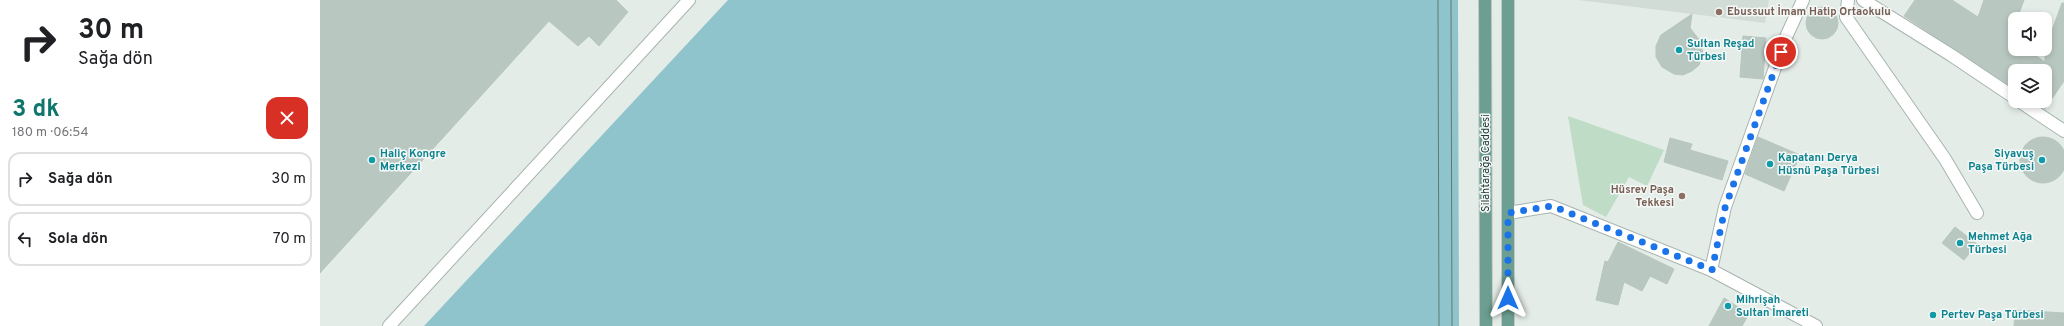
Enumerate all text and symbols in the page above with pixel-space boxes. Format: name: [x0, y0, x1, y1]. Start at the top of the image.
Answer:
place label: Ebussuut İmam Hatip Ortaokulu: [1727, 4, 1891, 19]
marker: Ebussuut İmam Hatip Ortaokulu: [1714, 7, 1724, 17]
map controls: [2008, 12, 2052, 108]
button: sound: [2008, 12, 2052, 56]
text: 30 m: [78, 13, 144, 49]
icon: right: [12, 16, 64, 68]
pin: [1764, 35, 1798, 69]
place label: Sultan Reşad Türbesi: [1687, 37, 1754, 64]
icon: arrive: [1770, 41, 1792, 63]
marker: Sultan Reşad Türbesi: [1674, 45, 1684, 55]
text: Sağa dön: [78, 48, 153, 71]
button: layers: [2008, 64, 2052, 108]
text: 3 dk: [12, 95, 60, 125]
button: close: [266, 97, 308, 139]
street label: Silahtarağa Caddesi: [1479, 114, 1493, 212]
text: 180 m · 06:54: [12, 125, 89, 141]
place label: Haliç Kongre Merkezi: [380, 147, 446, 174]
place label: Siyavuş Paşa Türbesi: [1968, 147, 2034, 174]
place label: Kapatanı Derya Hüsnü Paşa Türbesi: [1778, 151, 1879, 178]
marker: Haliç Kongre Merkezi: [367, 155, 377, 165]
marker: Siyavuş Paşa Türbesi: [2037, 155, 2047, 165]
marker: Kapatanı Derya Hüsnü Paşa Türbesi: [1765, 159, 1775, 169]
icon: right: [14, 168, 36, 190]
text: Sağa dön: [48, 170, 113, 189]
text: 30 m: [271, 170, 306, 189]
place label: Hüsrev Paşa Tekkesi: [1611, 183, 1674, 210]
marker: Hüsrev Paşa Tekkesi: [1677, 191, 1687, 201]
icon: left: [14, 228, 36, 250]
text: Sola dön: [48, 230, 108, 249]
text: 70 m: [273, 230, 306, 249]
place label: Mehmet Ağa Türbesi: [1968, 230, 2032, 257]
marker: Mehmet Ağa Türbesi: [1955, 238, 1965, 248]
position arrow: [1487, 277, 1529, 319]
place label: Mihrişah Sultan İmareti: [1736, 293, 1809, 320]
marker: Mihrişah Sultan İmareti: [1723, 301, 1733, 311]
place label: Pertev Paşa Türbesi: [1941, 308, 2044, 322]
marker: Pertev Paşa Türbesi: [1928, 310, 1938, 320]

